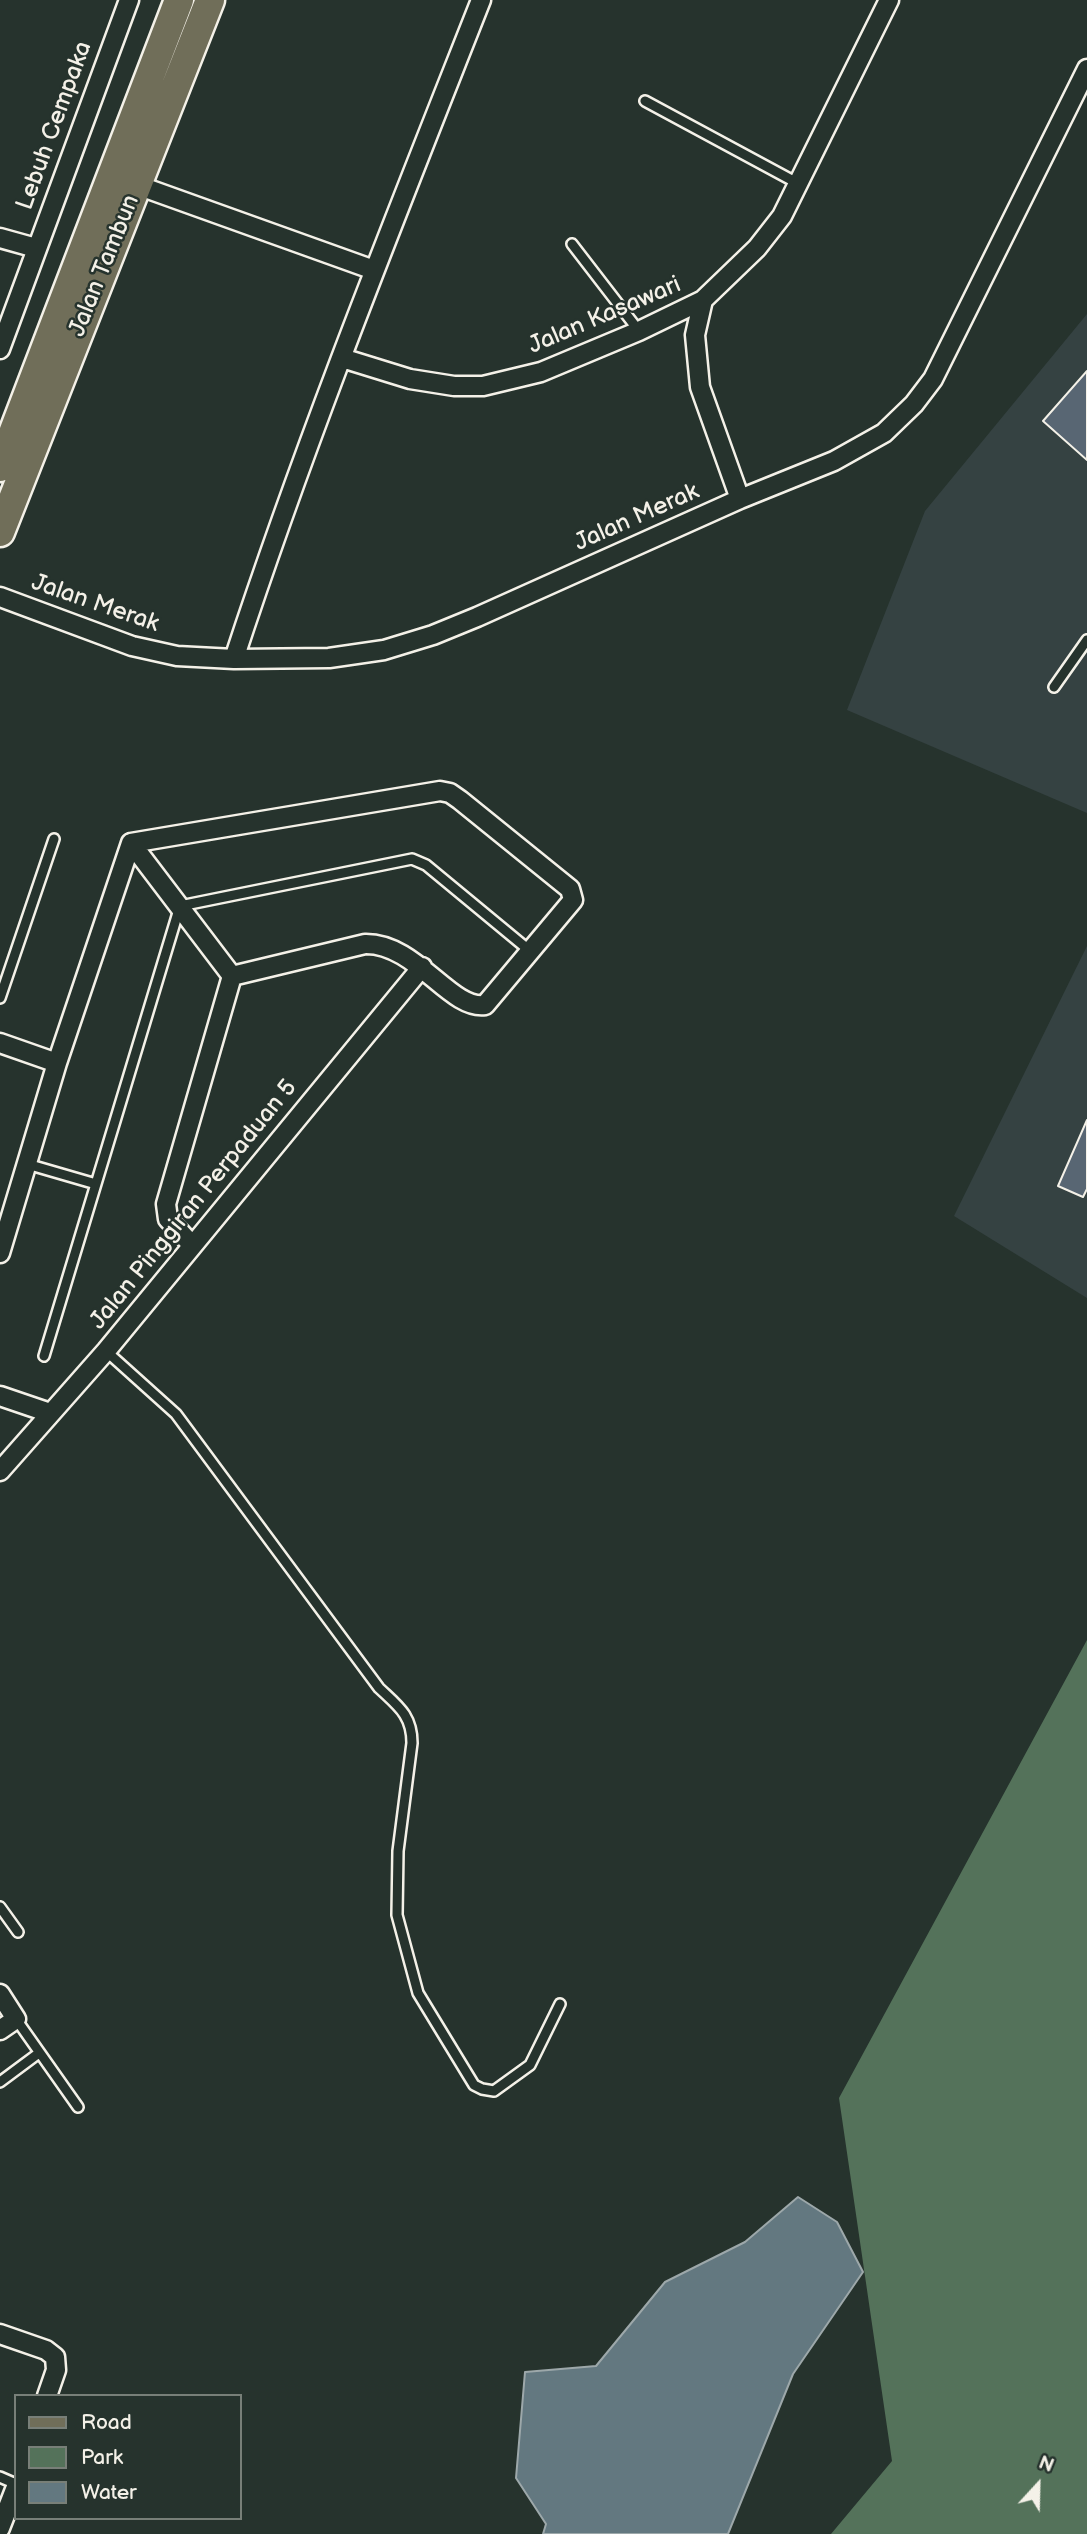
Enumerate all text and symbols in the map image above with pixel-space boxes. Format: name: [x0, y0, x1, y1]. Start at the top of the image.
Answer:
street label: Lebuh Cempaka: [11, 38, 99, 214]
street label: Jalan Tambun: [64, 191, 146, 341]
street label: Jalan Kasawari: [525, 271, 685, 361]
street label: Jalan Merak: [570, 478, 704, 558]
street label: Jalan Merak: [27, 569, 163, 639]
street label: Jalan Pinggiran Perpaduan 5: [84, 1074, 304, 1336]
legend: [14, 2394, 242, 2520]
text: Road: [81, 2410, 132, 2435]
text: Park: [81, 2445, 123, 2470]
north arrow: [1003, 2450, 1073, 2520]
text: N: [1035, 2452, 1057, 2478]
text: Water: [81, 2480, 137, 2505]

